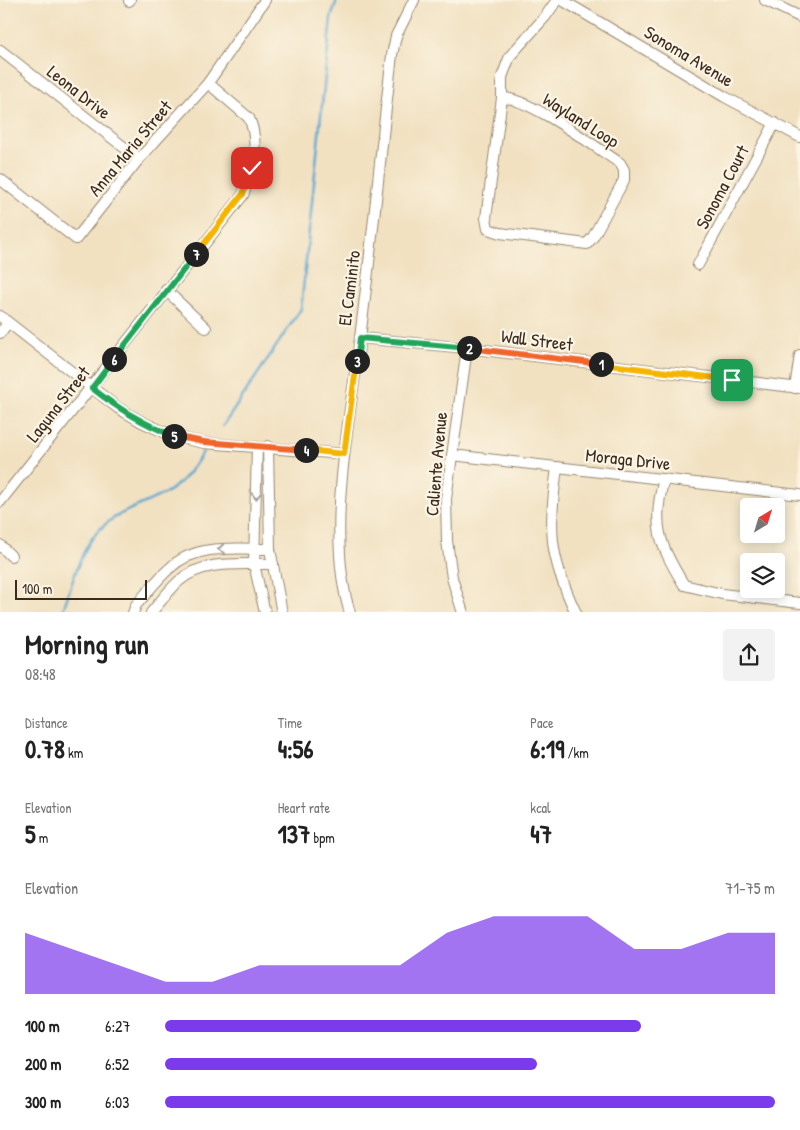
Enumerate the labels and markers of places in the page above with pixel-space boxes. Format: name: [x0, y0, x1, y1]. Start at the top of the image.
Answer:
pin: [231, 147, 273, 189]
pin: 7: [184, 242, 208, 266]
pin: 2: [456, 336, 482, 360]
pin: 6: [102, 346, 126, 372]
pin: 3: [344, 348, 370, 374]
pin: 1: [588, 352, 614, 376]
pin: [711, 359, 753, 401]
pin: 5: [162, 424, 186, 448]
pin: 4: [294, 438, 318, 462]

